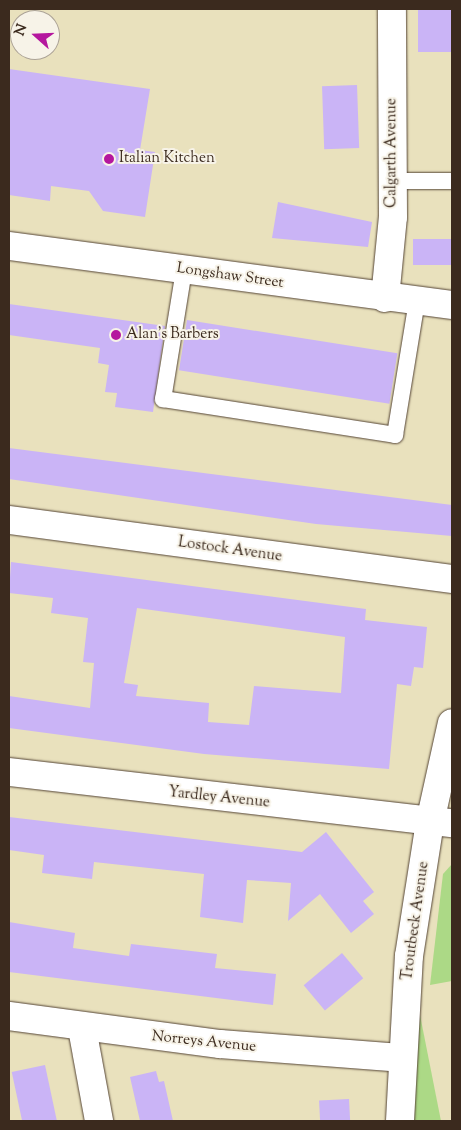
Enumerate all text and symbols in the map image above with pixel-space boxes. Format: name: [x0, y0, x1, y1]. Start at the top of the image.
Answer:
north arrow: [10, 10, 60, 60]
text: N: [11, 22, 33, 39]
street label: Calgarth Avenue: [383, 98, 401, 208]
place label: Italian Kitchen: [119, 150, 215, 168]
marker: Italian Kitchen: [103, 153, 115, 165]
street label: Longshaw Street: [175, 260, 285, 292]
place label: Alan's Barbers: [126, 326, 219, 344]
marker: Alan's Barbers: [110, 329, 122, 341]
street label: Lostock Avenue: [177, 534, 283, 566]
street label: Yardley Avenue: [167, 784, 271, 812]
street label: Troutbeck Avenue: [399, 860, 433, 982]
street label: Norreys Avenue: [151, 1028, 257, 1056]

